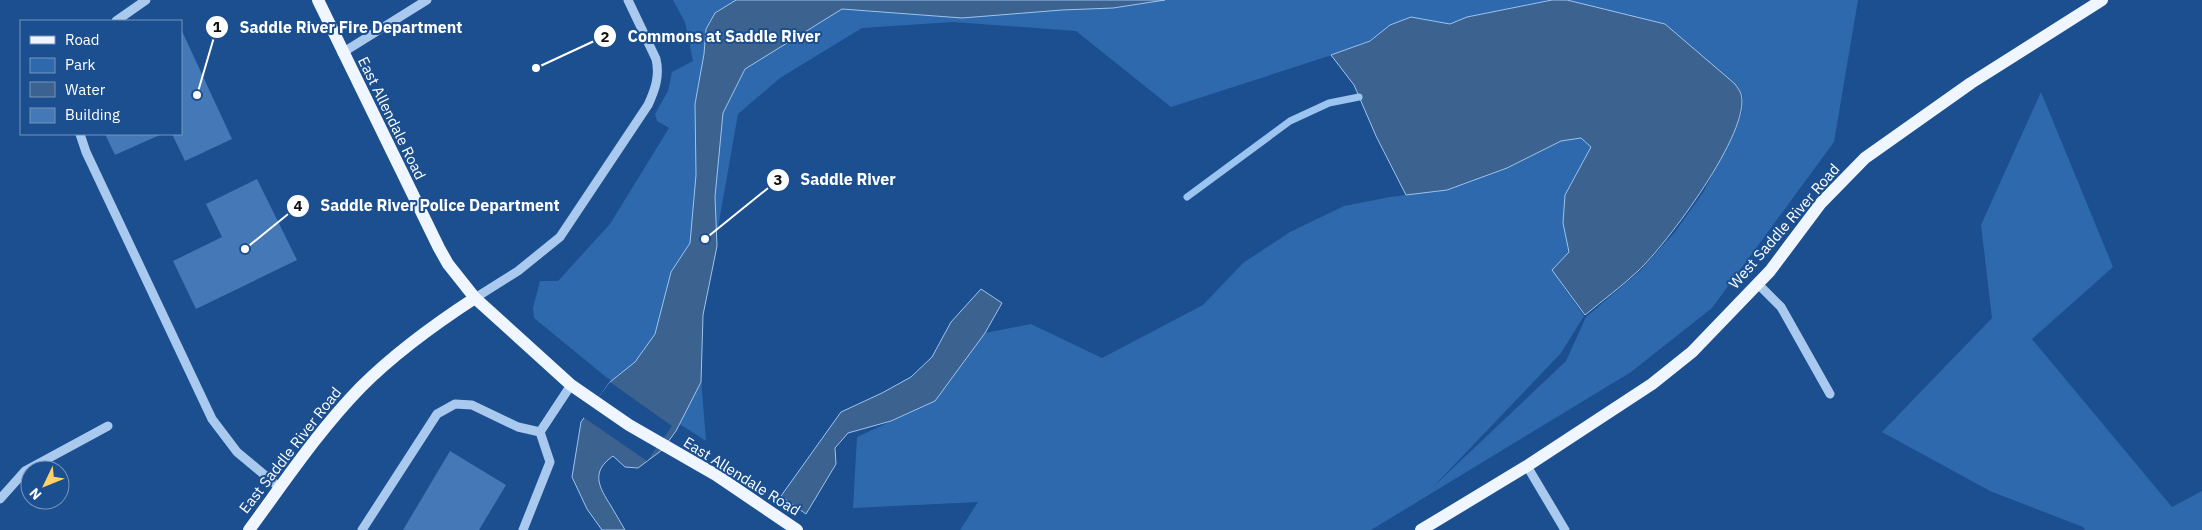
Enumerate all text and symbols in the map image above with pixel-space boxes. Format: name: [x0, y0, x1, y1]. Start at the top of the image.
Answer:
callout: Saddle River Fire Department: [205, 11, 473, 42]
text: 1: [212, 17, 222, 36]
text: Saddle River Fire Department: [240, 17, 462, 37]
legend: [20, 20, 182, 135]
callout: Commons at Saddle River: [592, 21, 830, 52]
text: Commons at Saddle River: [628, 26, 821, 46]
text: 2: [600, 27, 610, 46]
text: Road: [65, 30, 100, 49]
street label: East Allendale Road: [354, 53, 430, 183]
text: Park: [65, 55, 95, 74]
text: Water: [65, 80, 106, 99]
text: Building: [65, 105, 120, 124]
street label: West Saddle River Road: [1724, 159, 1844, 293]
callout: Saddle River: [766, 164, 906, 195]
text: Saddle River: [800, 169, 896, 189]
text: 3: [773, 170, 783, 189]
callout: Saddle River Police Department: [285, 190, 570, 221]
text: Saddle River Police Department: [320, 195, 560, 215]
text: 4: [293, 196, 303, 215]
street label: East Saddle River Road: [235, 383, 345, 517]
street label: East Allendale Road: [680, 432, 804, 520]
north arrow: [20, 460, 70, 510]
text: N: [25, 484, 46, 504]

